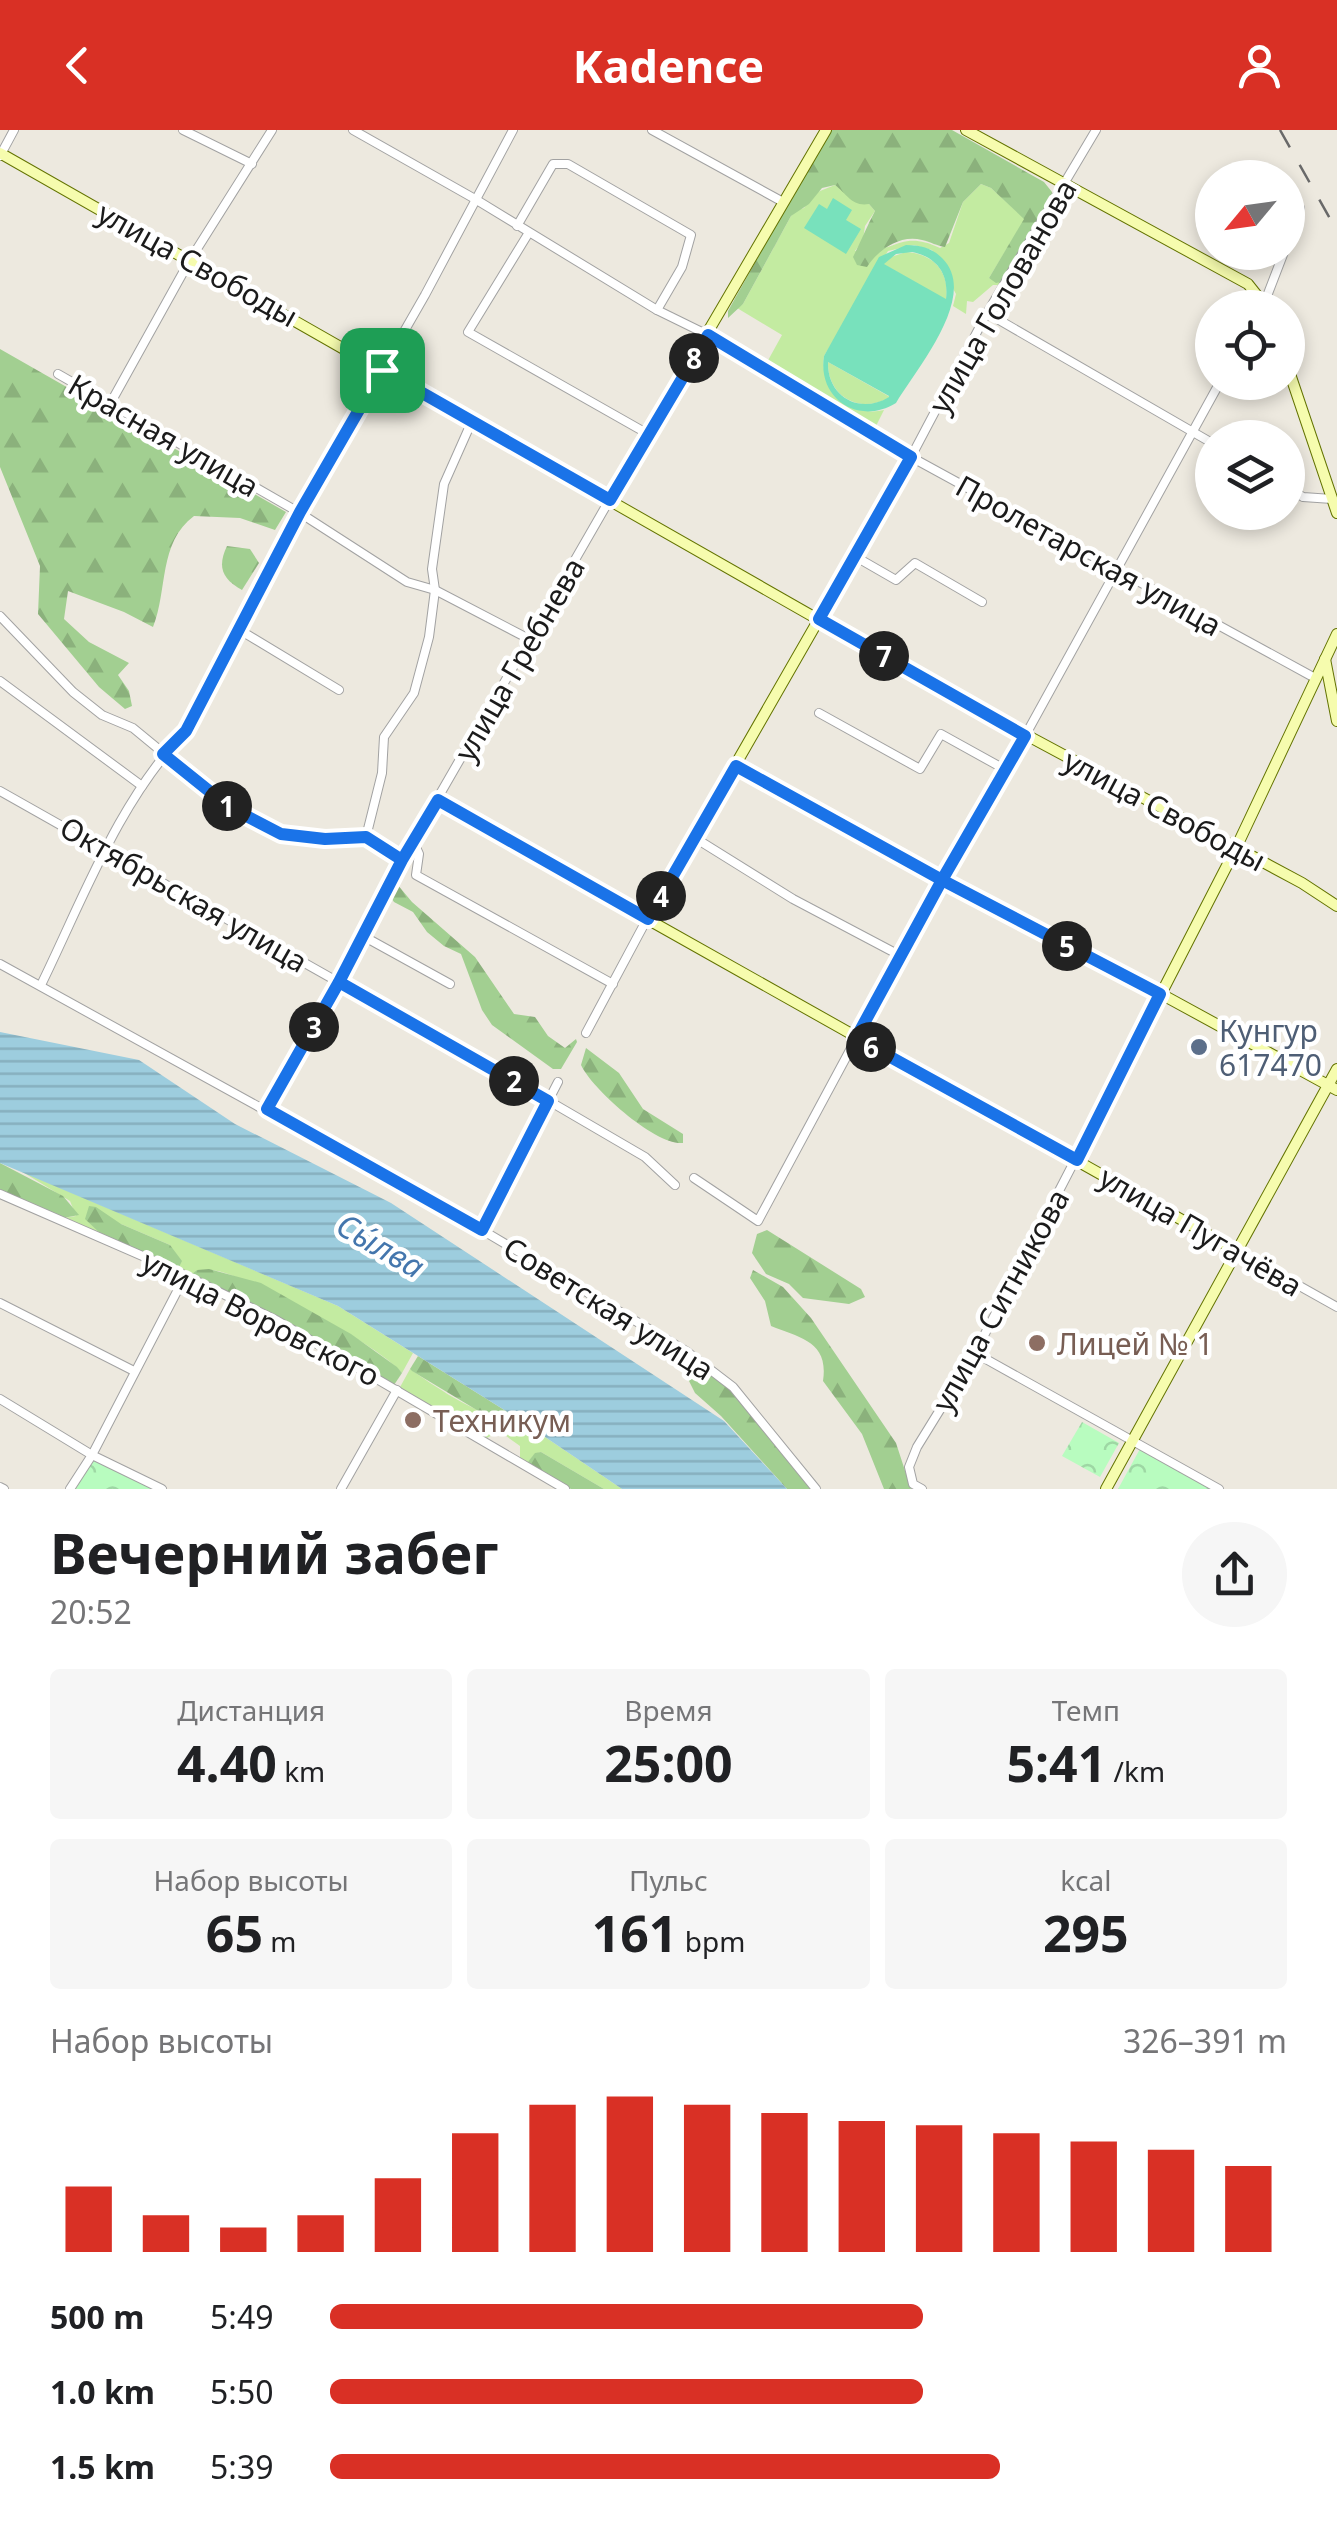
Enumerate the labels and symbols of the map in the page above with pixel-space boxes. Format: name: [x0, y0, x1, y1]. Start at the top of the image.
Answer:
north arrow: [1195, 160, 1305, 270]
street label: улица Голованова: [918, 172, 1086, 420]
street label: улица Свободы: [90, 192, 306, 336]
pin: [340, 328, 425, 413]
pin: 8: [669, 333, 719, 383]
street label: Красная улица: [61, 364, 267, 506]
street label: Пролетарская улица: [949, 465, 1229, 645]
street label: улица Гребнева: [444, 550, 594, 768]
pin: 7: [859, 631, 909, 681]
street label: улица Свободы: [1057, 740, 1273, 880]
pin: 1: [202, 781, 252, 831]
street label: Октябрьская улица: [53, 806, 315, 982]
pin: 4: [636, 871, 686, 921]
pin: 5: [1042, 921, 1092, 971]
pin: 3: [289, 1002, 339, 1052]
place label: Кунгур 617470: [1219, 1010, 1322, 1085]
pin: 6: [846, 1022, 896, 1072]
marker: Кунгур 617470: [1188, 1036, 1210, 1058]
pin: 2: [489, 1056, 539, 1106]
street label: улица Пугачёва: [1092, 1156, 1310, 1306]
street label: улица Ситникова: [922, 1181, 1078, 1419]
water label: Сы́лва: [329, 1203, 433, 1287]
street label: Советская улица: [496, 1227, 722, 1389]
street label: улица Воровского: [135, 1240, 387, 1396]
place label: Лицей № 1: [1057, 1323, 1213, 1364]
marker: Лицей № 1: [1026, 1332, 1048, 1354]
place label: Техникум: [433, 1400, 571, 1441]
marker: Техникум: [402, 1409, 424, 1431]

